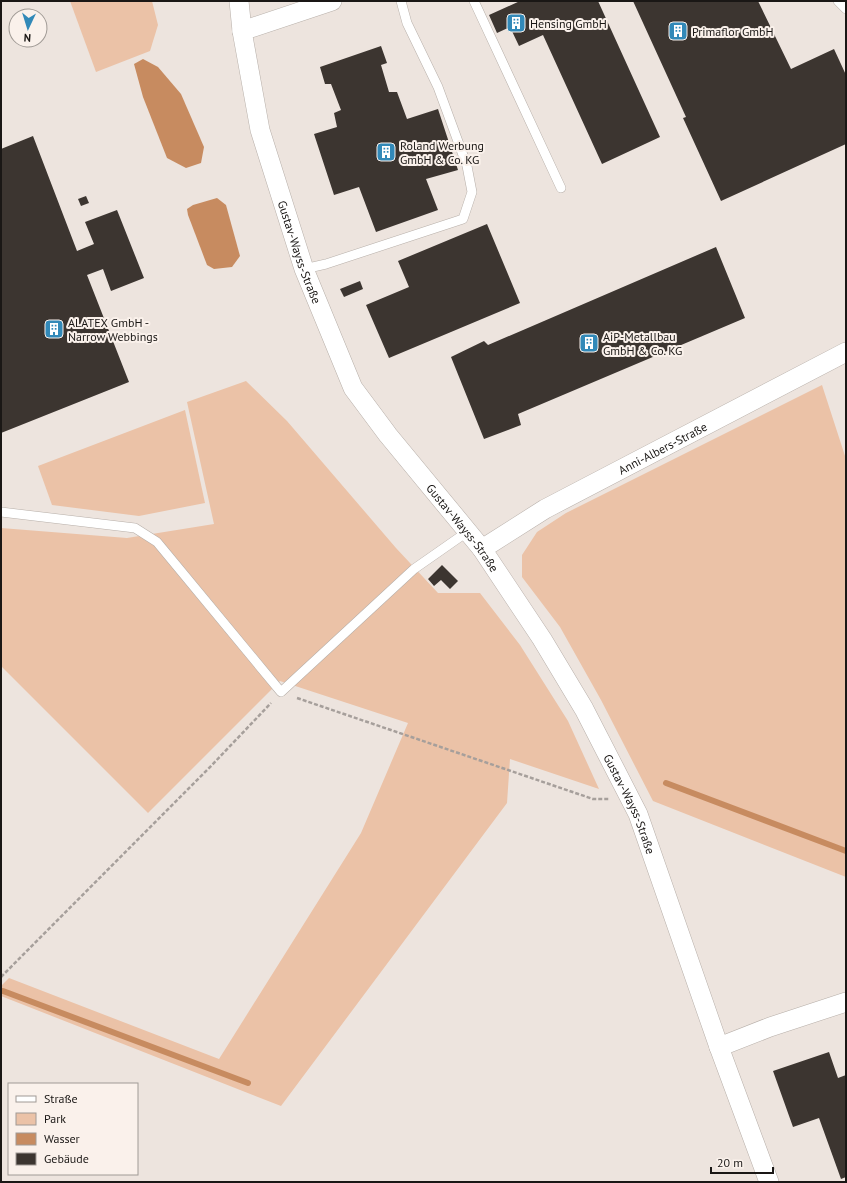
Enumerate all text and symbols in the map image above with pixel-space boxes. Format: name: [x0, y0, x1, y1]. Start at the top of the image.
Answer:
north arrow: [8, 8, 48, 48]
building icon: Hensing GmbH: [505, 12, 527, 34]
place label: Hensing GmbH: [530, 16, 607, 31]
building icon: Primaflor GmbH: [667, 20, 689, 42]
place label: Primaflor GmbH: [692, 24, 774, 39]
text: N: [23, 31, 31, 45]
place label: Roland Werbung GmbH & Co. KG: [400, 138, 484, 167]
building icon: Roland Werbung GmbH & Co. KG: [375, 141, 397, 163]
street label: Gustav-Wayss-Straße: [275, 198, 325, 306]
place label: ALATEX GmbH - Narrow Webbings: [68, 315, 158, 344]
building icon: ALATEX GmbH - Narrow Webbings: [43, 318, 65, 340]
place label: AiP-Metallbau GmbH & Co. KG: [603, 329, 682, 358]
building icon: AiP-Metallbau GmbH & Co. KG: [578, 332, 600, 354]
street label: Anni-Albers-Straße: [615, 418, 709, 477]
street label: Gustav-Wayss-Straße: [424, 480, 502, 574]
street label: Gustav-Wayss-Straße: [601, 751, 659, 856]
legend: [8, 1083, 138, 1175]
text: Straße: [44, 1091, 78, 1106]
text: Park: [44, 1111, 66, 1126]
text: Wasser: [44, 1131, 80, 1146]
scale bar: [711, 1149, 773, 1175]
text: Gebäude: [44, 1151, 89, 1166]
text: 20 m: [717, 1155, 743, 1170]

